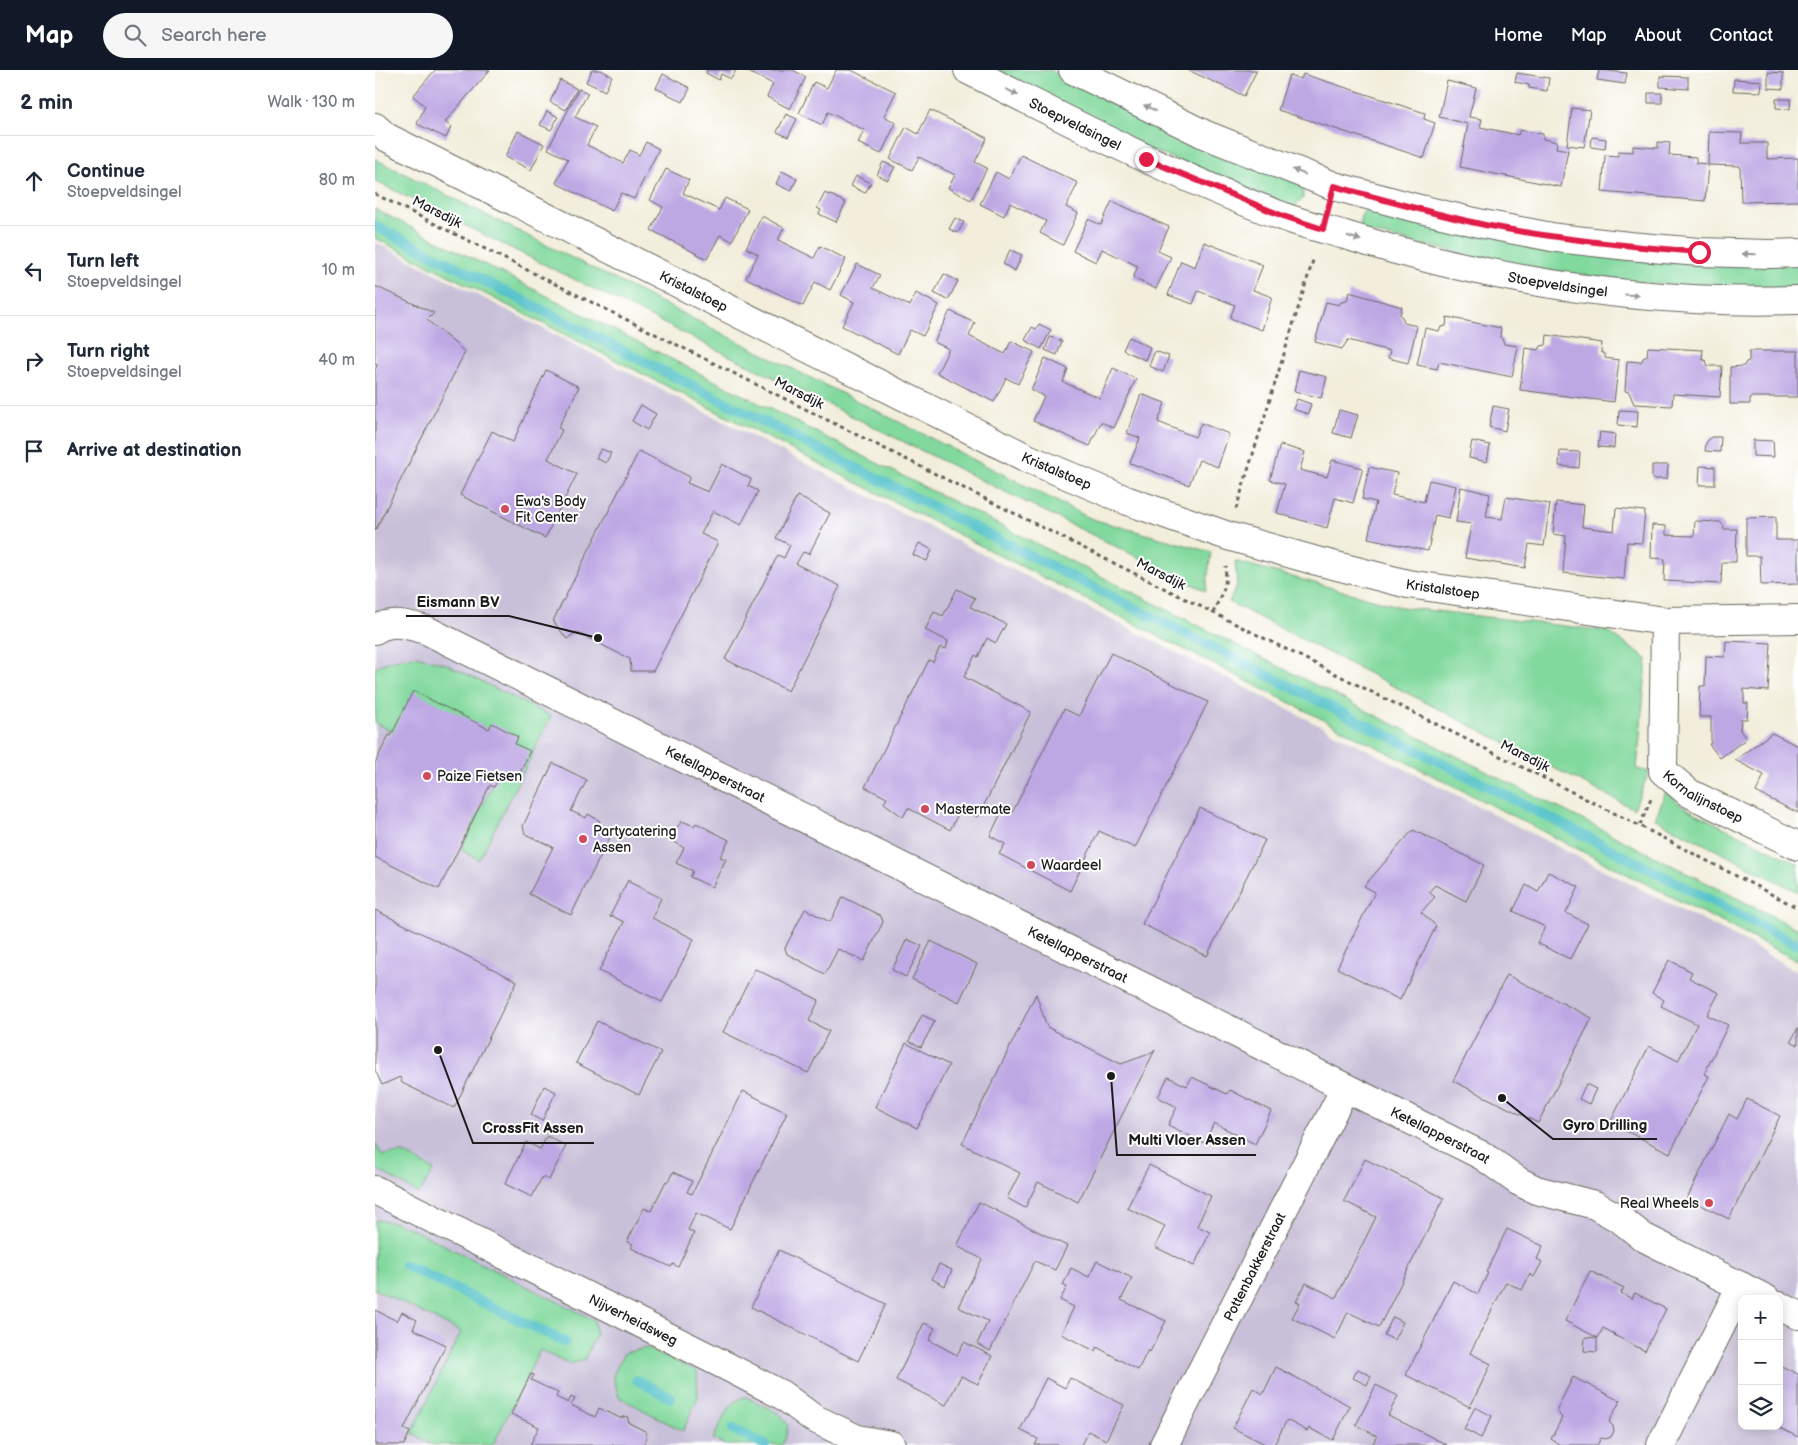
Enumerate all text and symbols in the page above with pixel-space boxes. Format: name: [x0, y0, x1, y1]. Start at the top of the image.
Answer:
search box: [103, 13, 453, 58]
text: Map: [25, 21, 73, 50]
icon: search: [121, 21, 149, 49]
text: Search here: [161, 24, 267, 47]
text: Home: [1494, 25, 1543, 46]
text: Map: [1571, 25, 1607, 46]
text: About: [1635, 25, 1682, 46]
text: Contact: [1710, 25, 1773, 46]
one-way arrow: [1005, 88, 1019, 96]
text: 2 min: [20, 90, 73, 115]
text: Walk · 130 m: [267, 93, 355, 112]
street label: Stoepveldsingel: [1026, 94, 1124, 154]
one-way arrow: [1143, 104, 1157, 112]
route end: [1135, 148, 1158, 171]
text: Continue: [67, 160, 145, 183]
icon: ahead: [20, 167, 48, 195]
one-way arrow: [1292, 168, 1306, 176]
text: 80 m: [319, 171, 355, 190]
text: Stoepveldsingel: [67, 183, 182, 202]
street label: Marsdijk: [409, 192, 465, 232]
one-way arrow: [1346, 235, 1361, 242]
route start: [1688, 241, 1711, 264]
text: Turn left: [67, 250, 139, 273]
one-way arrow: [1741, 250, 1757, 258]
icon: left: [20, 257, 48, 285]
text: 10 m: [322, 261, 355, 280]
street label: Kristalstoep: [657, 267, 731, 315]
street label: Stoepveldsingel: [1507, 268, 1608, 300]
text: Stoepveldsingel: [67, 273, 182, 292]
one-way arrow: [1625, 291, 1641, 299]
text: Turn right: [67, 340, 150, 363]
icon: right: [20, 347, 48, 375]
text: 40 m: [318, 351, 355, 370]
text: Stoepveldsingel: [67, 363, 182, 382]
street label: Marsdijk: [771, 373, 827, 413]
icon: arrive: [20, 437, 48, 465]
text: Arrive at destination: [67, 439, 242, 462]
street label: Kristalstoep: [1019, 448, 1094, 493]
place label: Ewa's Body Fit Center: [515, 493, 587, 526]
marker: Ewa's Body Fit Center: [499, 503, 511, 515]
street label: Marsdijk: [1133, 554, 1189, 594]
street label: Kristalstoep: [1405, 575, 1481, 603]
callout: Eismann BV: [406, 586, 509, 616]
text: Eismann BV: [417, 593, 500, 612]
street label: Marsdijk: [1497, 736, 1553, 776]
street label: Ketellapperstraat: [662, 742, 769, 806]
street label: Kornalijnstoep: [1660, 766, 1746, 827]
place label: Paize Fietsen: [437, 768, 522, 785]
marker: Paize Fietsen: [421, 770, 433, 782]
place label: Mastermate: [935, 801, 1011, 818]
marker: Mastermate: [919, 803, 931, 815]
place label: Partycatering Assen: [593, 823, 676, 856]
marker: Partycatering Assen: [577, 833, 589, 845]
place label: Waardeel: [1041, 857, 1101, 874]
marker: Waardeel: [1025, 859, 1037, 871]
street label: Ketellapperstraat: [1025, 922, 1131, 987]
street label: Ketellapperstraat: [1388, 1103, 1494, 1167]
callout: Gyro Drilling: [1553, 1109, 1657, 1139]
callout: CrossFit Assen: [473, 1113, 594, 1143]
text: Gyro Drilling: [1563, 1116, 1647, 1135]
text: CrossFit Assen: [482, 1119, 584, 1138]
callout: Multi Vloer Assen: [1117, 1125, 1256, 1155]
text: Multi Vloer Assen: [1128, 1131, 1246, 1150]
place label: Real Wheels: [1620, 1195, 1699, 1212]
marker: Real Wheels: [1703, 1197, 1715, 1209]
street label: Pottenbakkerstraat: [1220, 1209, 1289, 1324]
street label: Nijverheidsweg: [586, 1290, 681, 1349]
map controls: [1738, 1295, 1783, 1430]
button: +: [1738, 1295, 1783, 1340]
button: −: [1738, 1340, 1783, 1385]
button: layers: [1738, 1385, 1783, 1430]

